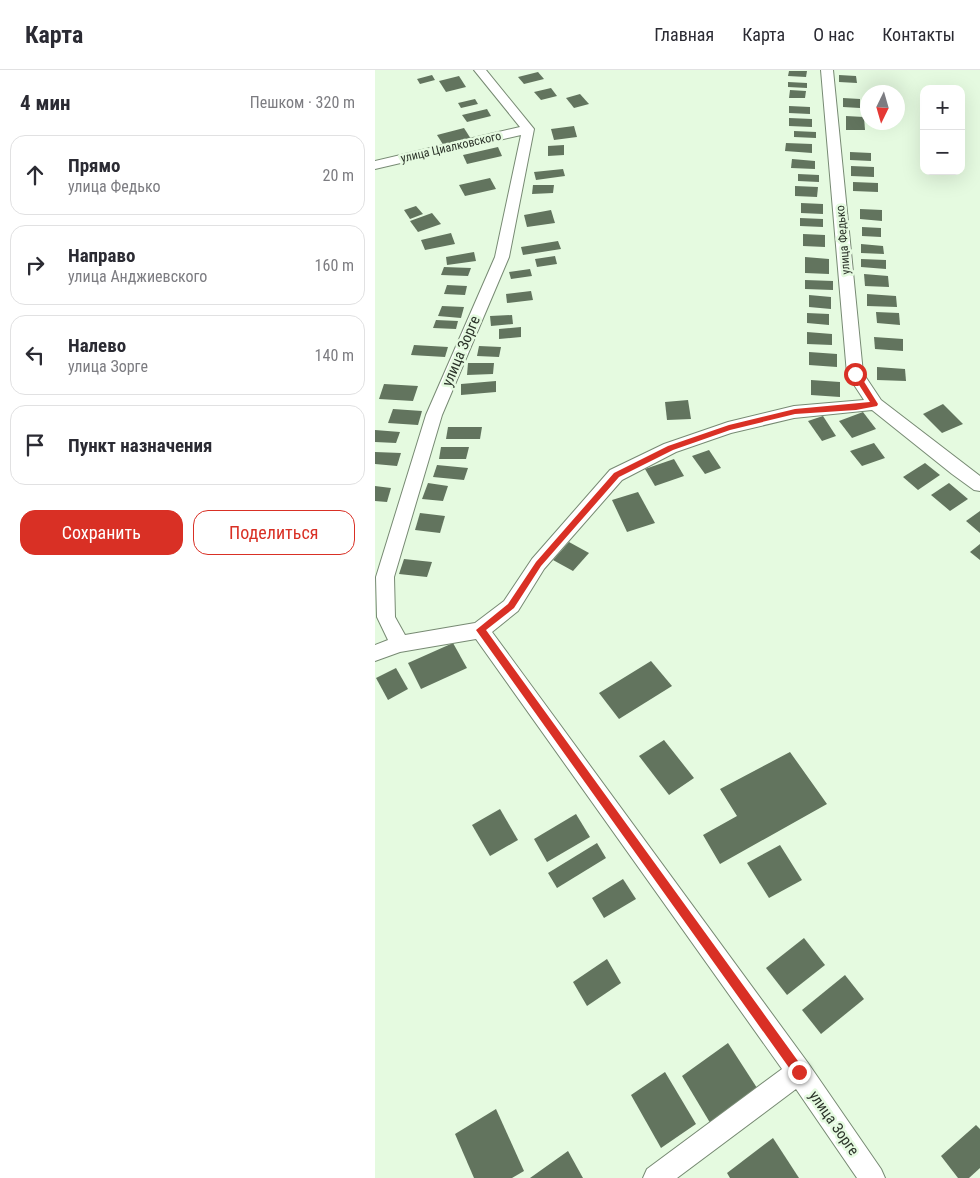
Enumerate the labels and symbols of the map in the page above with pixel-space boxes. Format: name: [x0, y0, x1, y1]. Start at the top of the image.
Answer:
north arrow: [860, 85, 905, 130]
street label: улица Циалковского: [399, 129, 503, 165]
street label: улица Федько: [833, 205, 853, 275]
street label: улица Зорге: [438, 313, 484, 389]
route start: [844, 363, 867, 386]
route end: [788, 1061, 811, 1084]
street label: улица Зорге: [805, 1087, 863, 1159]

